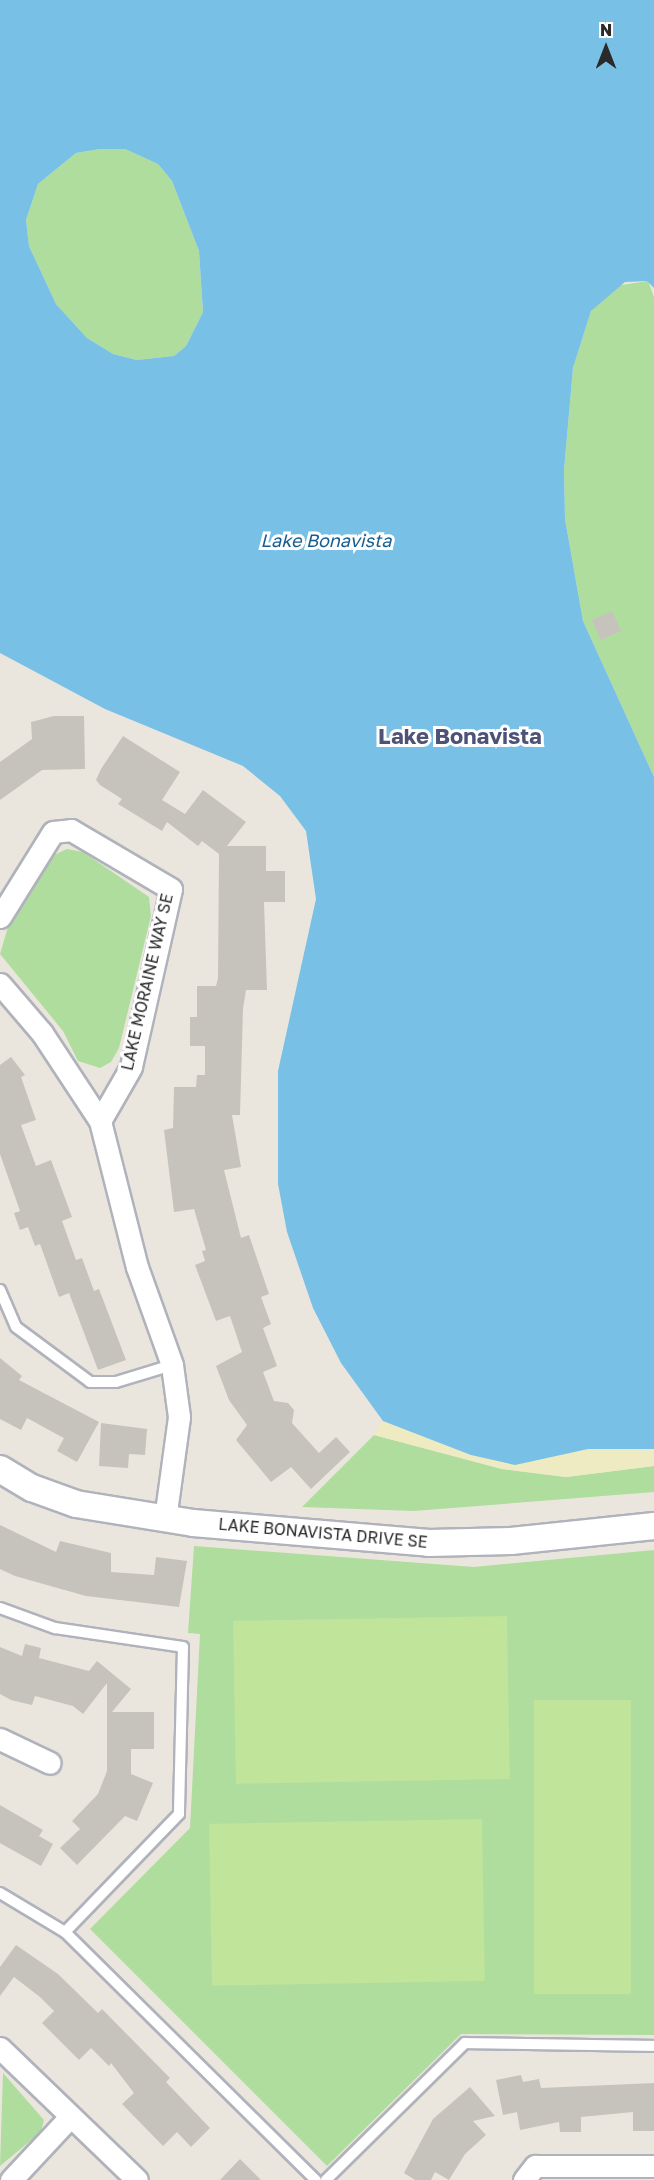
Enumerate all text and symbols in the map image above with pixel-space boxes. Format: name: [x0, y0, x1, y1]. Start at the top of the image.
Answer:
north arrow: [576, 18, 636, 78]
text: N: [600, 20, 612, 40]
water label: Lake Bonavista: [261, 529, 391, 551]
district label: Lake Bonavista: [378, 723, 542, 749]
street label: LAKE MORAINE WAY SE: [117, 892, 177, 1072]
street label: LAKE BONAVISTA DRIVE SE: [218, 1514, 428, 1552]

